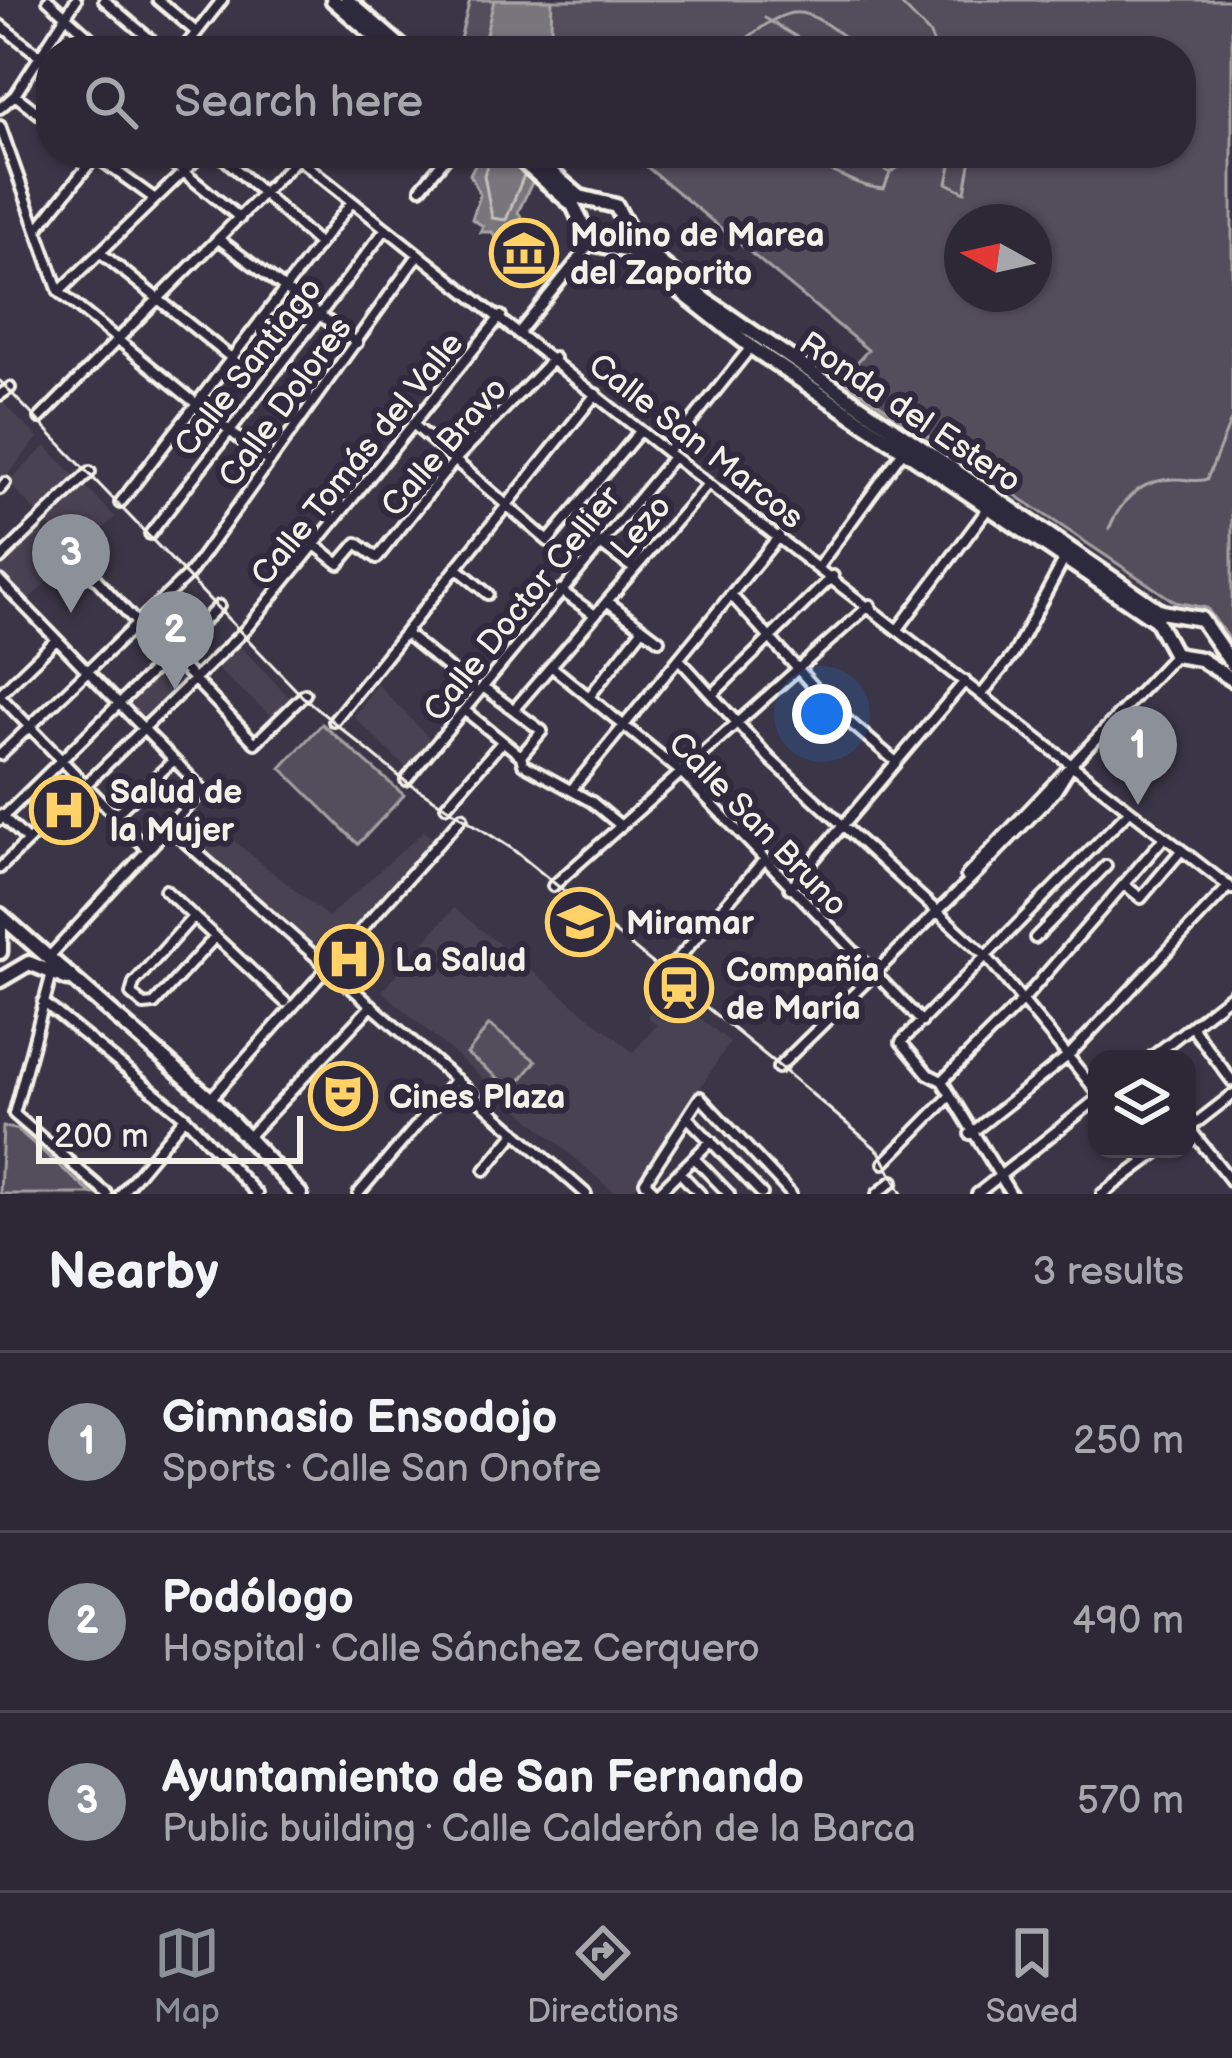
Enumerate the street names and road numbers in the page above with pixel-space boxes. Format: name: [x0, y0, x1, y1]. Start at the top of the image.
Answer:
street label: Calle Santiago: [166, 270, 331, 465]
street label: Calle Dolores: [211, 309, 361, 495]
street label: Calle Tomás del Valle: [243, 324, 472, 594]
street label: Ronda del Estero: [791, 324, 1028, 502]
street label: Calle San Marcos: [580, 345, 811, 538]
street label: Calle Bravo: [373, 369, 516, 525]
street label: Calle Doctor Cellier: [416, 478, 630, 730]
street label: Lezo: [603, 487, 680, 567]
street label: Calle San Bruno: [660, 724, 856, 925]

